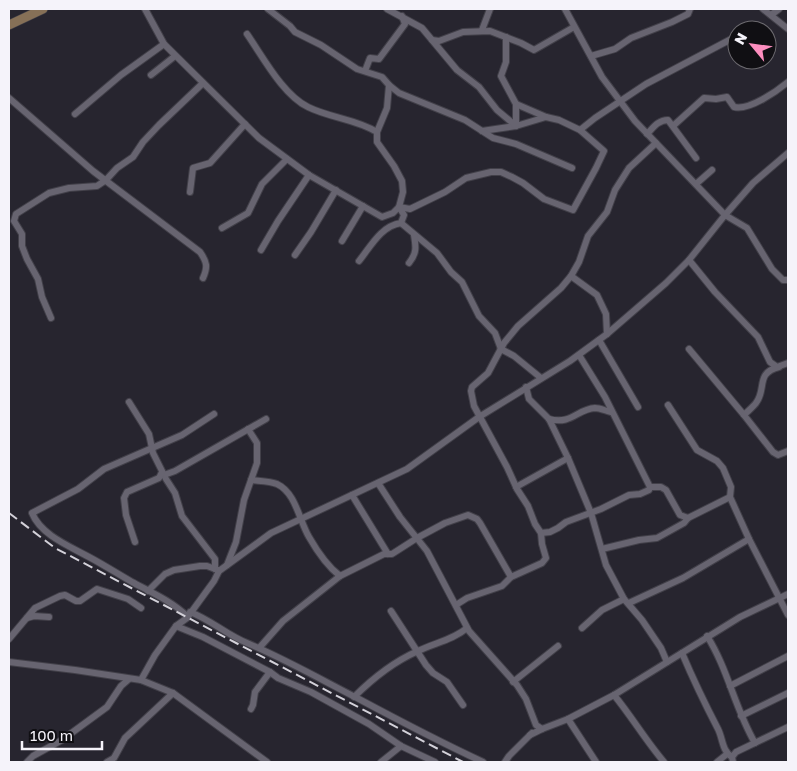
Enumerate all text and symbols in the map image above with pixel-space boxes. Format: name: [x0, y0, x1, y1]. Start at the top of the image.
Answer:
north arrow: [727, 20, 777, 70]
text: N: [730, 30, 750, 47]
scale bar: [22, 718, 102, 750]
text: 100 m: [30, 726, 73, 744]

